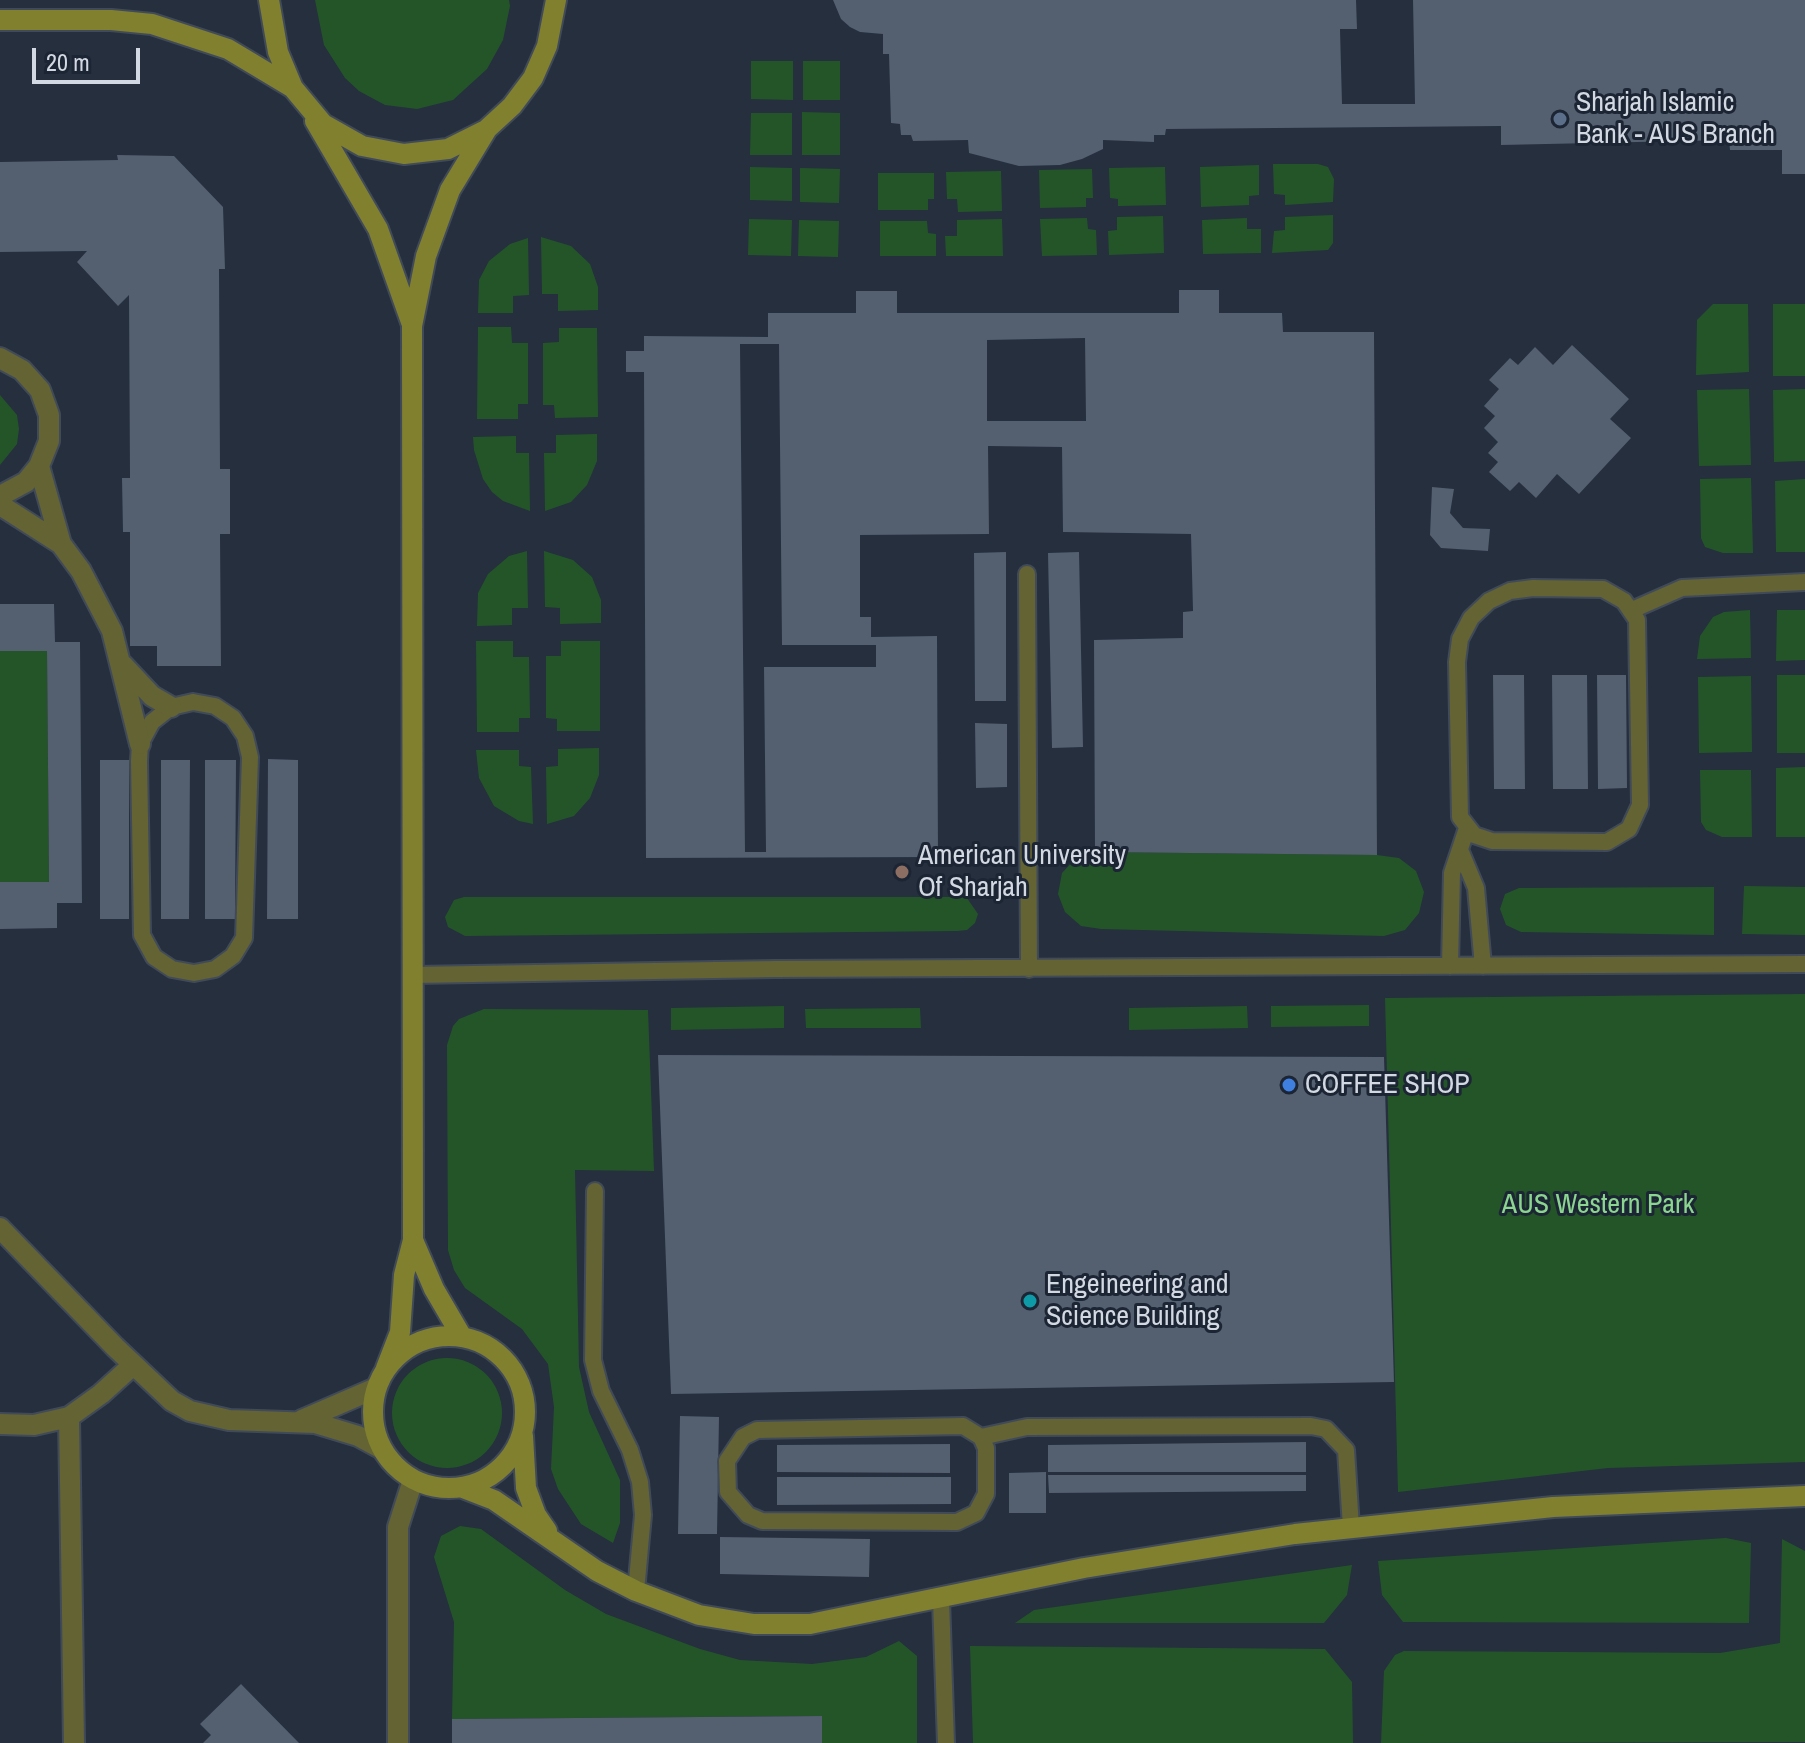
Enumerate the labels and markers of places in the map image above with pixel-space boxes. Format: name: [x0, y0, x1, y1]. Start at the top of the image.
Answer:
place label: Sharjah Islamic Bank - AUS Branch: [1576, 86, 1775, 152]
marker: Sharjah Islamic Bank - AUS Branch: [1551, 110, 1569, 128]
place label: American University Of Sharjah: [918, 839, 1126, 905]
marker: American University Of Sharjah: [893, 863, 911, 881]
place label: COFFEE SHOP: [1305, 1068, 1470, 1102]
marker: COFFEE SHOP: [1280, 1076, 1298, 1094]
place label: Engeineering and Science Building: [1046, 1268, 1229, 1334]
marker: Engeineering and Science Building: [1021, 1292, 1039, 1310]

